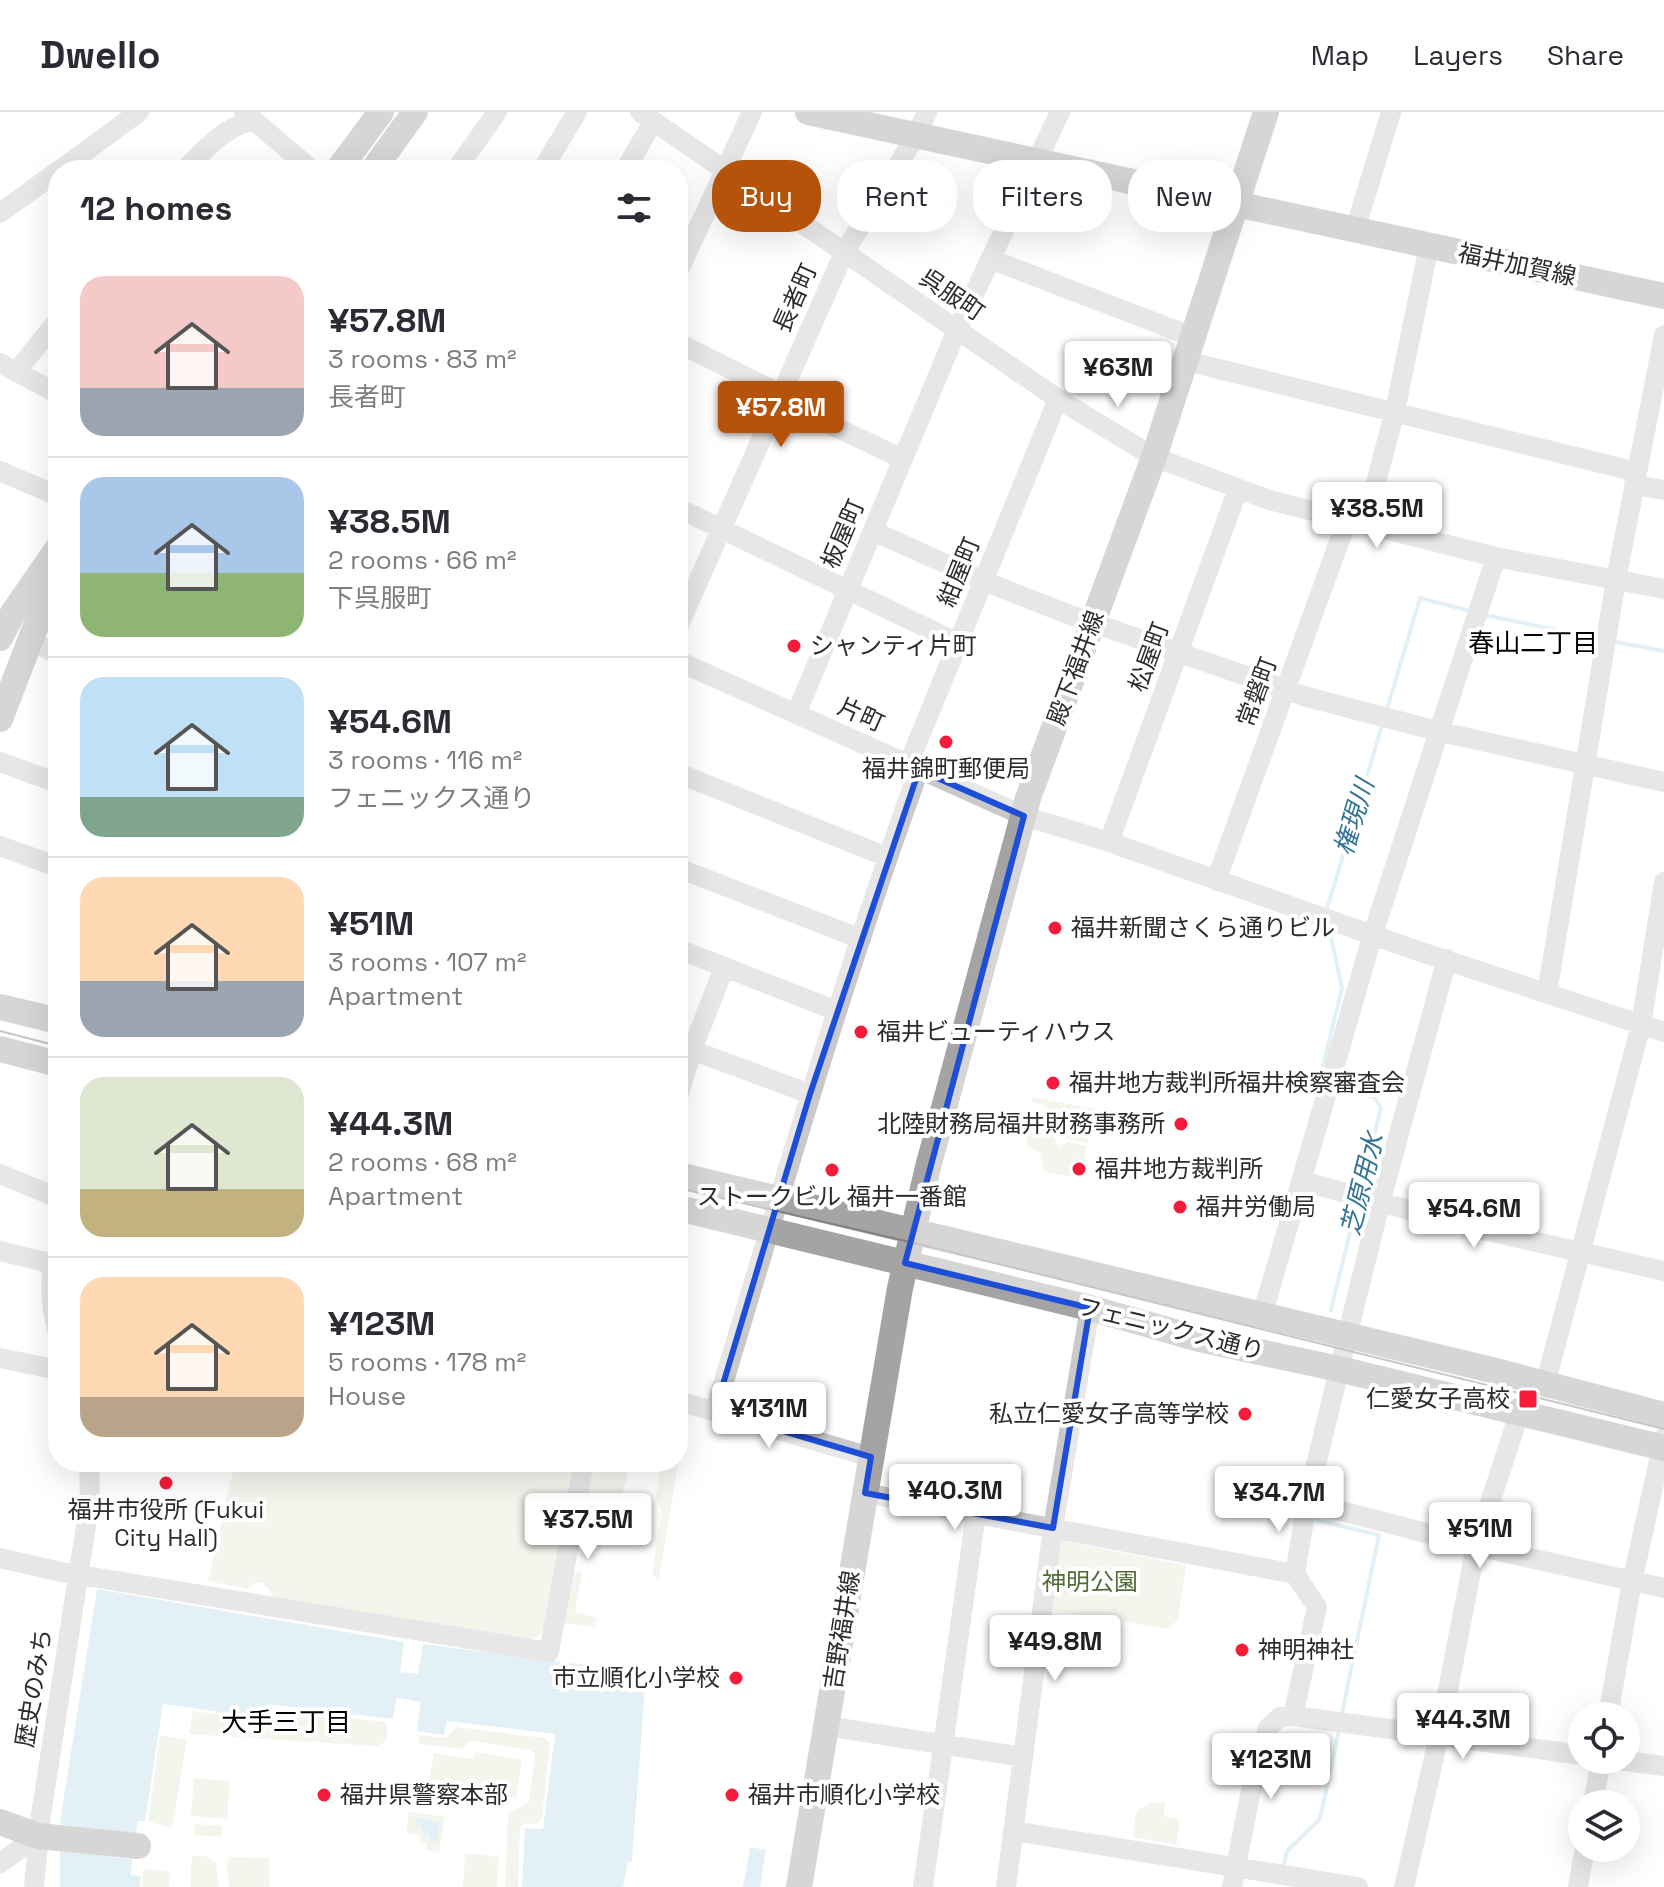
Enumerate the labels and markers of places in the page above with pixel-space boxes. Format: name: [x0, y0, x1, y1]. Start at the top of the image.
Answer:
pin: ¥63M: [1071, 341, 1165, 409]
pin: ¥57.8M: [716, 381, 846, 449]
pin: ¥38.5M: [1312, 482, 1442, 550]
place label: シャンティ片町: [810, 630, 977, 661]
marker: シャンティ片町: [785, 637, 803, 655]
marker: 福井錦町郵便局: [937, 733, 955, 751]
place label: 福井錦町郵便局: [862, 753, 1030, 784]
place label: 福井新聞さくら通りビル: [1071, 912, 1335, 943]
marker: 福井新聞さくら通りビル: [1046, 919, 1064, 937]
place label: 福井ビューティハウス: [877, 1016, 1116, 1047]
marker: 福井ビューティハウス: [852, 1023, 870, 1041]
place label: 福井地方裁判所福井検察審査会: [1069, 1067, 1405, 1098]
marker: 福井地方裁判所福井検察審査会: [1044, 1074, 1062, 1092]
place label: 北陸財務局福井財務事務所: [877, 1108, 1165, 1139]
marker: 北陸財務局福井財務事務所: [1172, 1115, 1190, 1133]
place label: 福井地方裁判所: [1095, 1153, 1263, 1184]
marker: 福井地方裁判所: [1070, 1160, 1088, 1178]
marker: ストークビル 福井一番館: [823, 1161, 841, 1179]
place label: ストークビル 福井一番館: [697, 1181, 967, 1212]
pin: ¥54.6M: [1409, 1182, 1539, 1250]
place label: 福井労働局: [1196, 1191, 1316, 1222]
marker: 福井労働局: [1171, 1198, 1189, 1216]
pin: ¥131M: [713, 1382, 825, 1450]
place label: 仁愛女子高校: [1366, 1383, 1510, 1414]
marker: 仁愛女子高校: [1517, 1388, 1539, 1410]
place label: 私立仁愛女子高等学校: [989, 1398, 1229, 1429]
marker: 私立仁愛女子高等学校: [1236, 1405, 1254, 1423]
pin: ¥40.3M: [890, 1464, 1020, 1532]
pin: ¥34.7M: [1214, 1466, 1344, 1534]
marker: 福井市役所 (Fukui City Hall): [157, 1474, 175, 1492]
pin: ¥37.5M: [523, 1493, 653, 1561]
place label: 福井市役所 (Fukui City Hall): [68, 1494, 264, 1553]
pin: ¥51M: [1433, 1502, 1527, 1570]
pin: ¥49.8M: [990, 1615, 1120, 1683]
place label: 神明神社: [1258, 1634, 1354, 1665]
marker: 神明神社: [1233, 1641, 1251, 1659]
place label: 市立順化小学校: [552, 1662, 720, 1693]
marker: 市立順化小学校: [727, 1669, 745, 1687]
pin: ¥44.3M: [1398, 1693, 1528, 1761]
pin: ¥123M: [1215, 1733, 1327, 1801]
place label: 福井県警察本部: [340, 1779, 508, 1810]
place label: 福井市順化小学校: [748, 1779, 940, 1810]
marker: 福井県警察本部: [315, 1786, 333, 1804]
marker: 福井市順化小学校: [723, 1786, 741, 1804]

